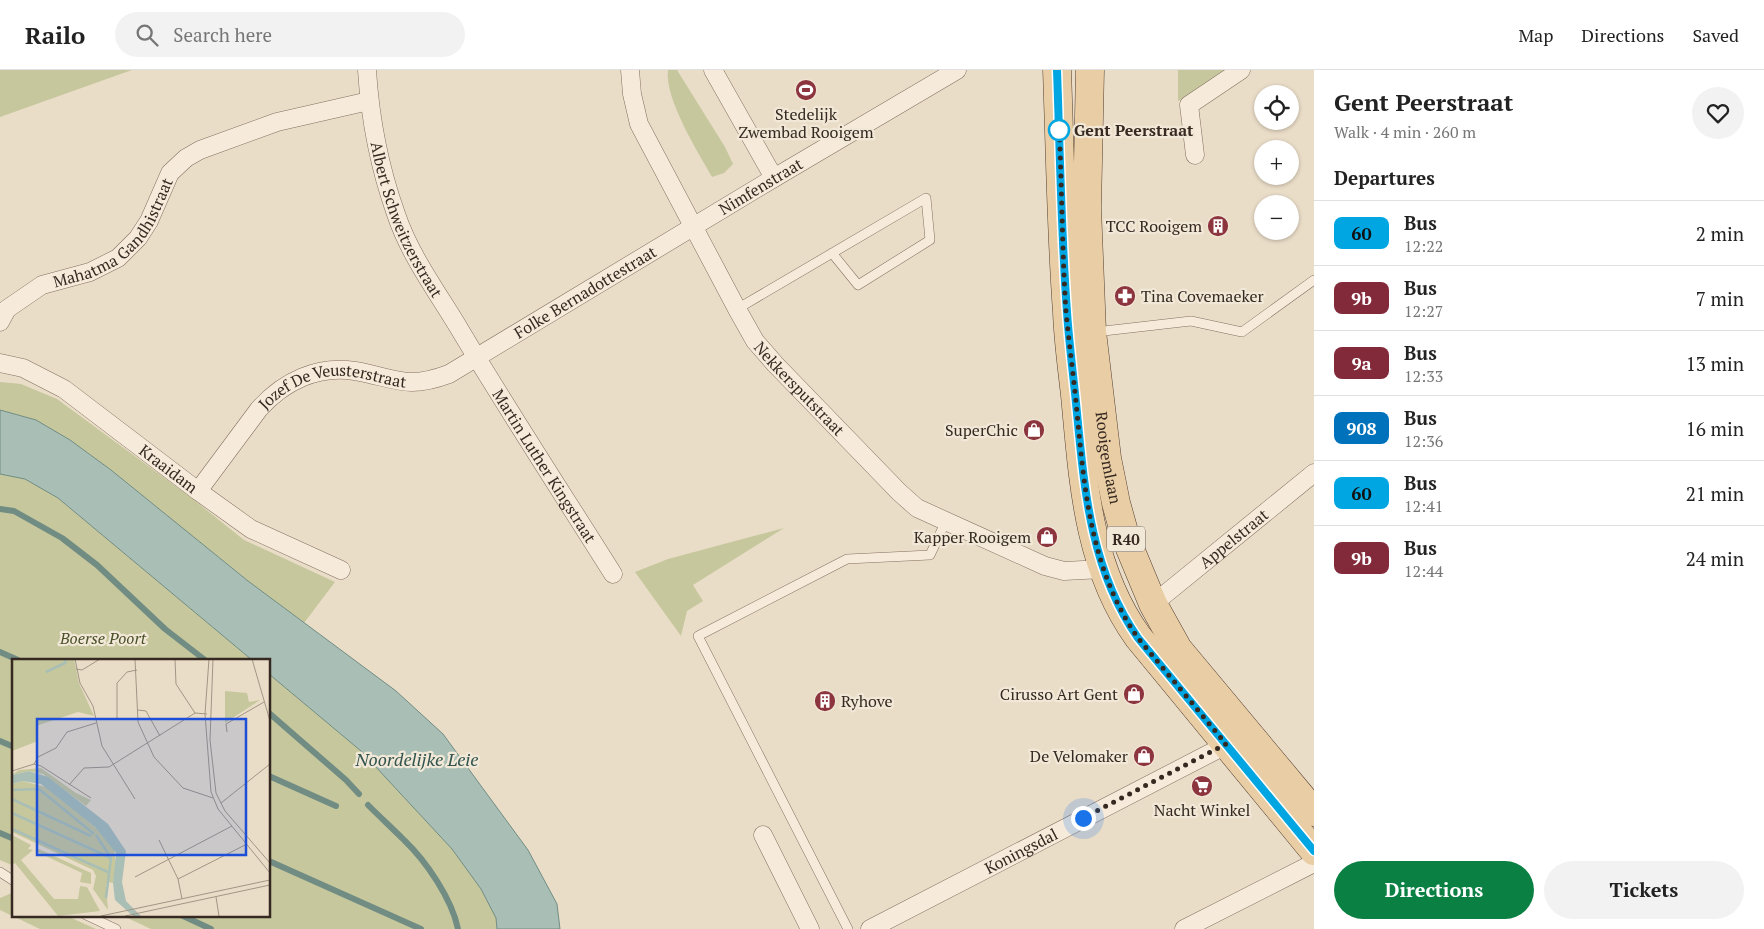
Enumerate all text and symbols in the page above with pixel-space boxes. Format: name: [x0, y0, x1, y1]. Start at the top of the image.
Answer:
search box: [115, 12, 465, 57]
text: Railo: [25, 19, 85, 51]
icon: search: [133, 21, 161, 49]
text: Search here: [173, 22, 272, 47]
text: Map: [1518, 23, 1553, 47]
text: Directions: [1581, 23, 1664, 47]
text: Saved: [1692, 23, 1739, 47]
sports icon: Stedelijk Zwembad Rooigem: [794, 78, 818, 102]
map controls: [1254, 85, 1299, 240]
button: locate: [1254, 85, 1299, 130]
text: Gent Peerstraat: [1334, 86, 1513, 118]
button: heart: [1692, 87, 1744, 139]
place label: Stedelijk Zwembad Rooigem: [739, 103, 874, 143]
marker: Gent Peerstraat: [1048, 119, 1070, 141]
place label: Gent Peerstraat: [1074, 119, 1194, 141]
text: Walk · 4 min · 260 m: [1334, 121, 1476, 143]
street label: Albert Schweitzerstraat: [366, 140, 448, 302]
button: +: [1254, 140, 1299, 185]
street label: Nimfenstraat: [715, 153, 807, 220]
text: Departures: [1334, 165, 1435, 190]
street label: Mahatma Gandhistraat: [50, 174, 178, 293]
button: −: [1254, 195, 1299, 240]
text: Bus: [1404, 210, 1437, 235]
building icon: TCC Rooigem: [1206, 214, 1230, 238]
place label: TCC Rooigem: [1106, 215, 1202, 237]
text: 60: [1351, 221, 1372, 245]
text: 2 min: [1696, 221, 1744, 246]
text: 12:22: [1404, 235, 1443, 257]
street label: Folke Bernadottestraat: [510, 240, 660, 343]
text: Bus: [1404, 275, 1437, 300]
pharmacy icon: Tina Covemaeker: [1113, 284, 1137, 308]
place label: Tina Covemaeker: [1141, 285, 1265, 307]
text: 9b: [1351, 286, 1372, 310]
text: 7 min: [1696, 286, 1744, 311]
text: 12:27: [1404, 300, 1443, 322]
street label: Nekkersputstraat: [749, 337, 850, 441]
text: Bus: [1404, 340, 1437, 365]
text: 9a: [1351, 351, 1372, 375]
text: 13 min: [1686, 351, 1744, 376]
street label: Jozef De Veusterstraat: [253, 359, 408, 414]
text: 12:33: [1404, 365, 1443, 387]
street label: Martin Luther Kingstraat: [488, 385, 601, 547]
text: Bus: [1404, 405, 1437, 430]
street label: Rooigemlaan: [1091, 410, 1127, 506]
text: 908: [1346, 416, 1377, 440]
text: 16 min: [1686, 416, 1744, 441]
shop icon: SuperChic: [1022, 418, 1046, 442]
place label: SuperChic: [945, 419, 1018, 441]
text: 12:36: [1404, 430, 1443, 452]
street label: Kraaidam: [135, 439, 203, 498]
text: Bus: [1404, 470, 1437, 495]
text: 60: [1351, 481, 1372, 505]
text: 21 min: [1686, 481, 1744, 506]
text: 12:41: [1404, 495, 1443, 517]
street label: Appelstraat: [1194, 504, 1273, 573]
shop icon: Kapper Rooigem: [1035, 525, 1059, 549]
place label: Kapper Rooigem: [914, 526, 1031, 548]
road number: R40: [1107, 526, 1145, 552]
text: Bus: [1404, 535, 1437, 560]
text: 9b: [1351, 546, 1372, 570]
text: 24 min: [1686, 546, 1744, 571]
text: 12:44: [1404, 560, 1443, 582]
park label: Boerse Poort: [59, 627, 147, 649]
inset map: [12, 659, 270, 916]
shop icon: Cirusso Art Gent: [1122, 682, 1146, 706]
place label: Cirusso Art Gent: [1000, 683, 1118, 705]
building icon: Ryhove: [813, 689, 837, 713]
place label: Ryhove: [841, 690, 893, 712]
shop icon: De Velomaker: [1132, 744, 1156, 768]
place label: De Velomaker: [1030, 745, 1129, 767]
water label: Noordelijke Leie: [355, 747, 479, 771]
supermarket icon: Nacht Winkel: [1190, 774, 1214, 798]
place label: Nacht Winkel: [1154, 799, 1251, 821]
your location: [1071, 806, 1096, 831]
street label: Koningsdal: [981, 823, 1062, 879]
button: Directions: [1334, 861, 1534, 919]
button: Tickets: [1544, 861, 1744, 919]

